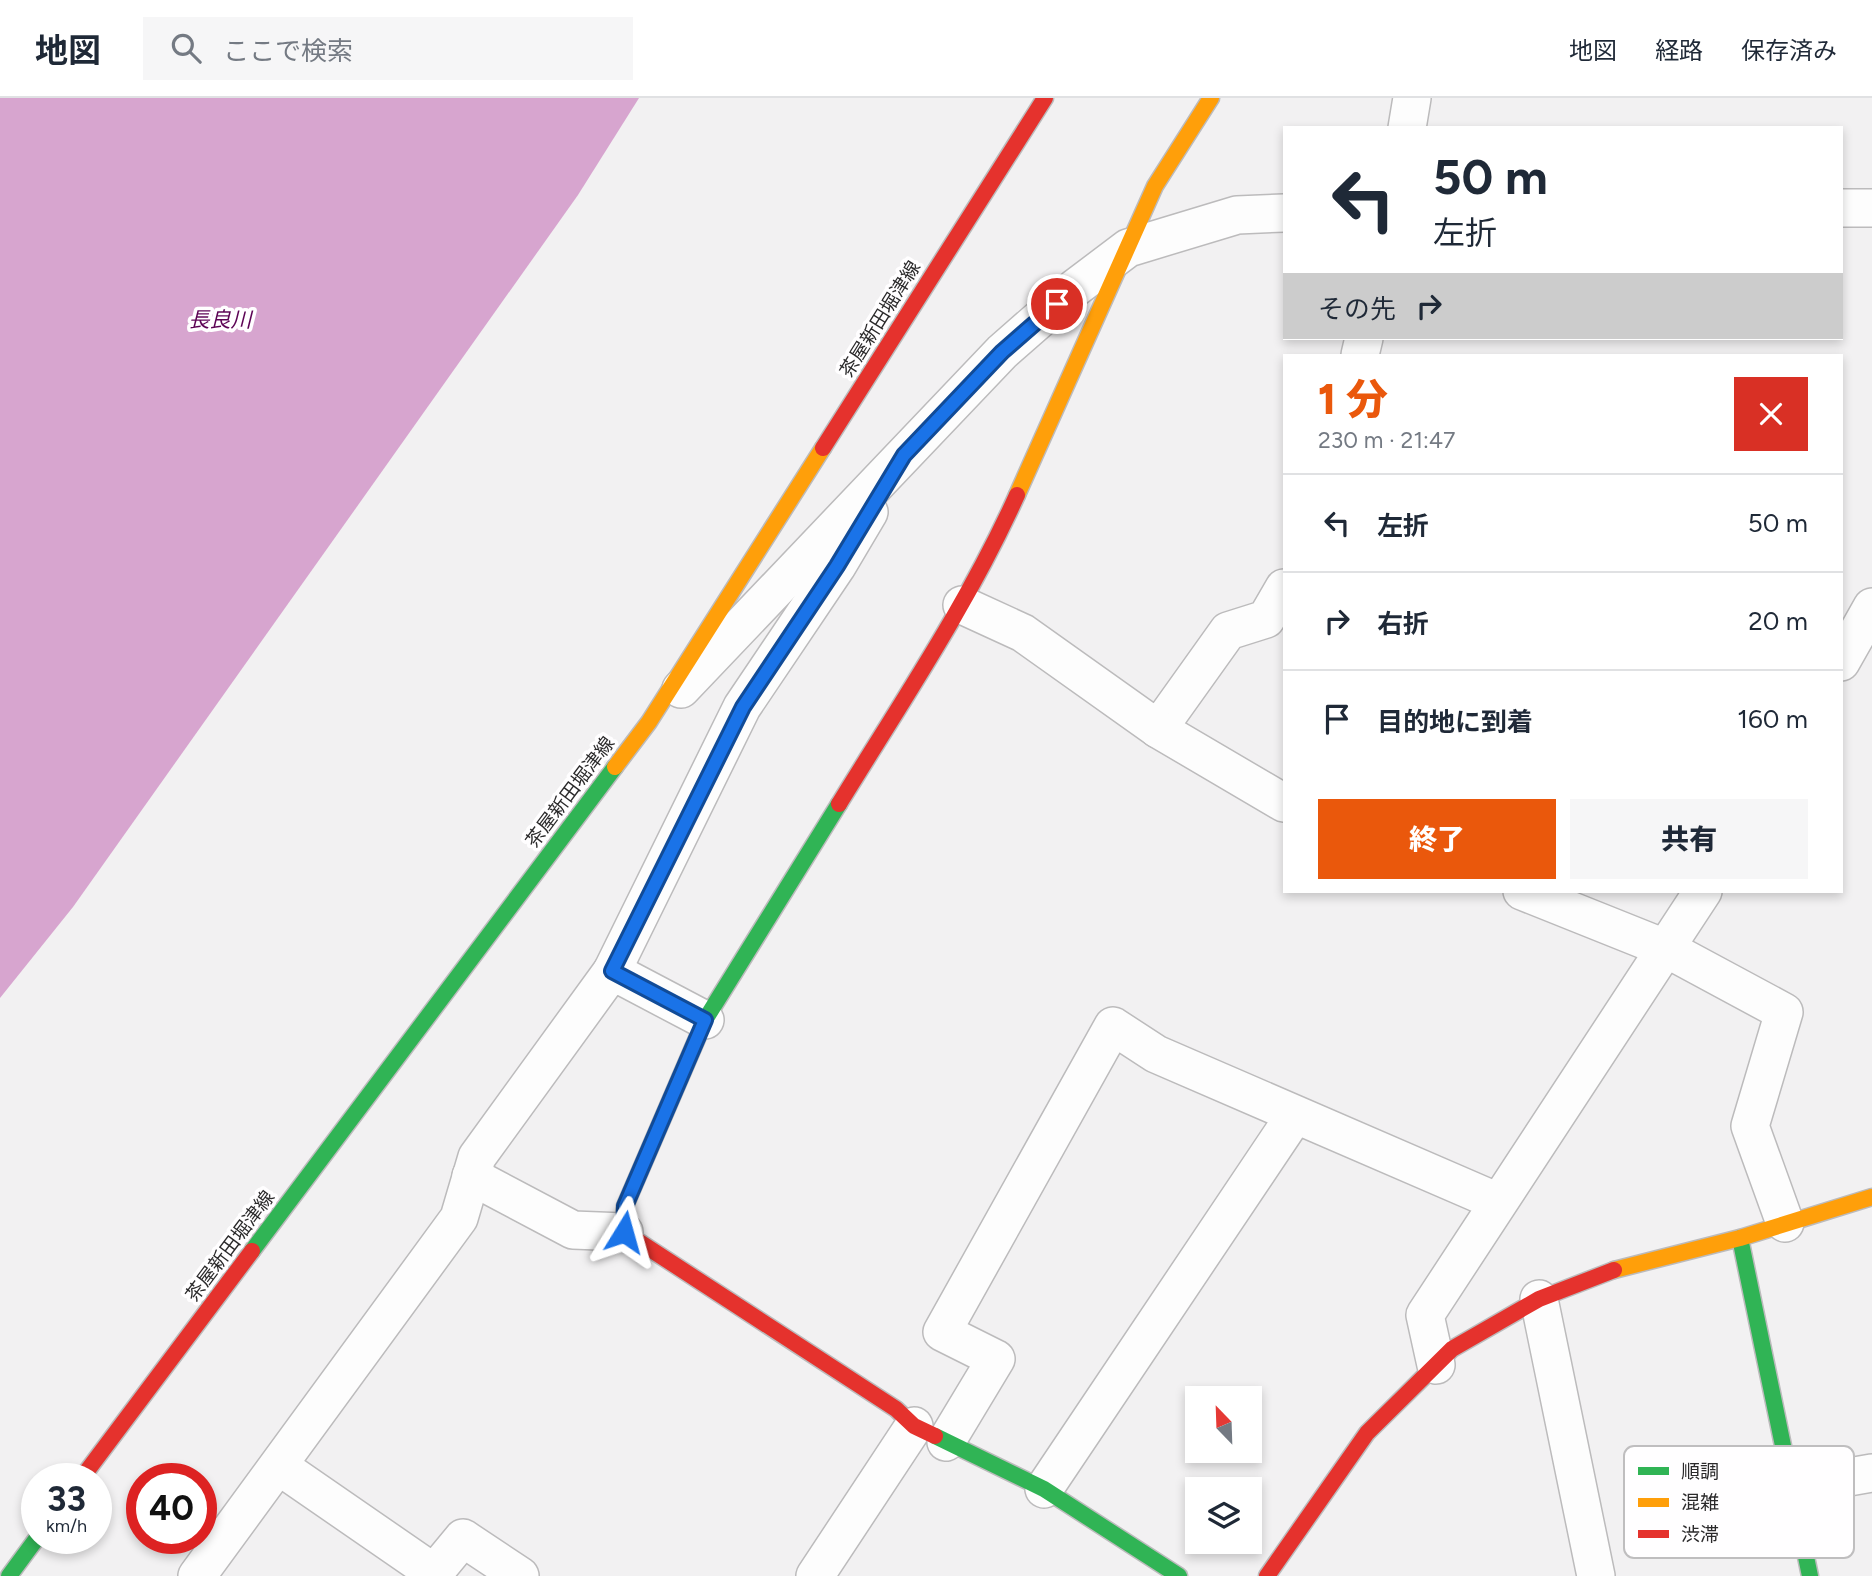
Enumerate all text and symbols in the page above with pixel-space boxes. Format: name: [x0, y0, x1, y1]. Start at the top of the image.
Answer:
search box: [143, 17, 633, 80]
icon: search: [167, 29, 205, 67]
text: 地図: [35, 31, 101, 70]
text: ここで検索: [223, 35, 353, 67]
text: 地図: [1569, 36, 1617, 65]
text: 経路: [1655, 36, 1703, 65]
text: 保存済み: [1741, 36, 1837, 65]
text: 50 m: [1433, 147, 1548, 206]
icon: left: [1318, 154, 1409, 245]
text: 左折: [1433, 214, 1497, 252]
street label: 茶屋新田堀津線: [835, 257, 925, 381]
pin: [1027, 274, 1087, 334]
icon: arrive: [1038, 285, 1076, 323]
icon: right: [1410, 287, 1448, 325]
text: その先: [1318, 293, 1396, 325]
water label: 長良川: [189, 307, 253, 332]
text: 1 分: [1318, 374, 1388, 425]
button: close: [1734, 377, 1808, 451]
text: 230 m · 21:47: [1318, 426, 1455, 454]
icon: left: [1318, 504, 1356, 542]
text: 50 m: [1748, 507, 1808, 539]
text: 左折: [1377, 510, 1429, 542]
icon: right: [1318, 602, 1356, 640]
text: 20 m: [1748, 605, 1808, 637]
text: 右折: [1377, 608, 1429, 640]
icon: arrive: [1318, 700, 1356, 738]
text: 160 m: [1737, 703, 1808, 735]
text: 目的地に到着: [1377, 706, 1533, 738]
street label: 茶屋新田堀津線: [521, 732, 619, 852]
button: 終了: [1318, 799, 1556, 879]
button: 共有: [1570, 799, 1808, 879]
street label: 茶屋新田堀津線: [181, 1186, 279, 1306]
position arrow: [587, 1195, 661, 1269]
north arrow: [1185, 1386, 1262, 1463]
map controls: [1185, 1386, 1262, 1554]
legend: [1624, 1446, 1854, 1558]
text: 順調: [1681, 1460, 1719, 1483]
speed limit sign: 40: [126, 1463, 217, 1554]
button: layers: [1185, 1477, 1262, 1554]
text: 33: [47, 1478, 86, 1520]
text: 混雑: [1681, 1491, 1719, 1514]
text: km/h: [46, 1515, 87, 1537]
text: 渋滞: [1681, 1523, 1719, 1546]

